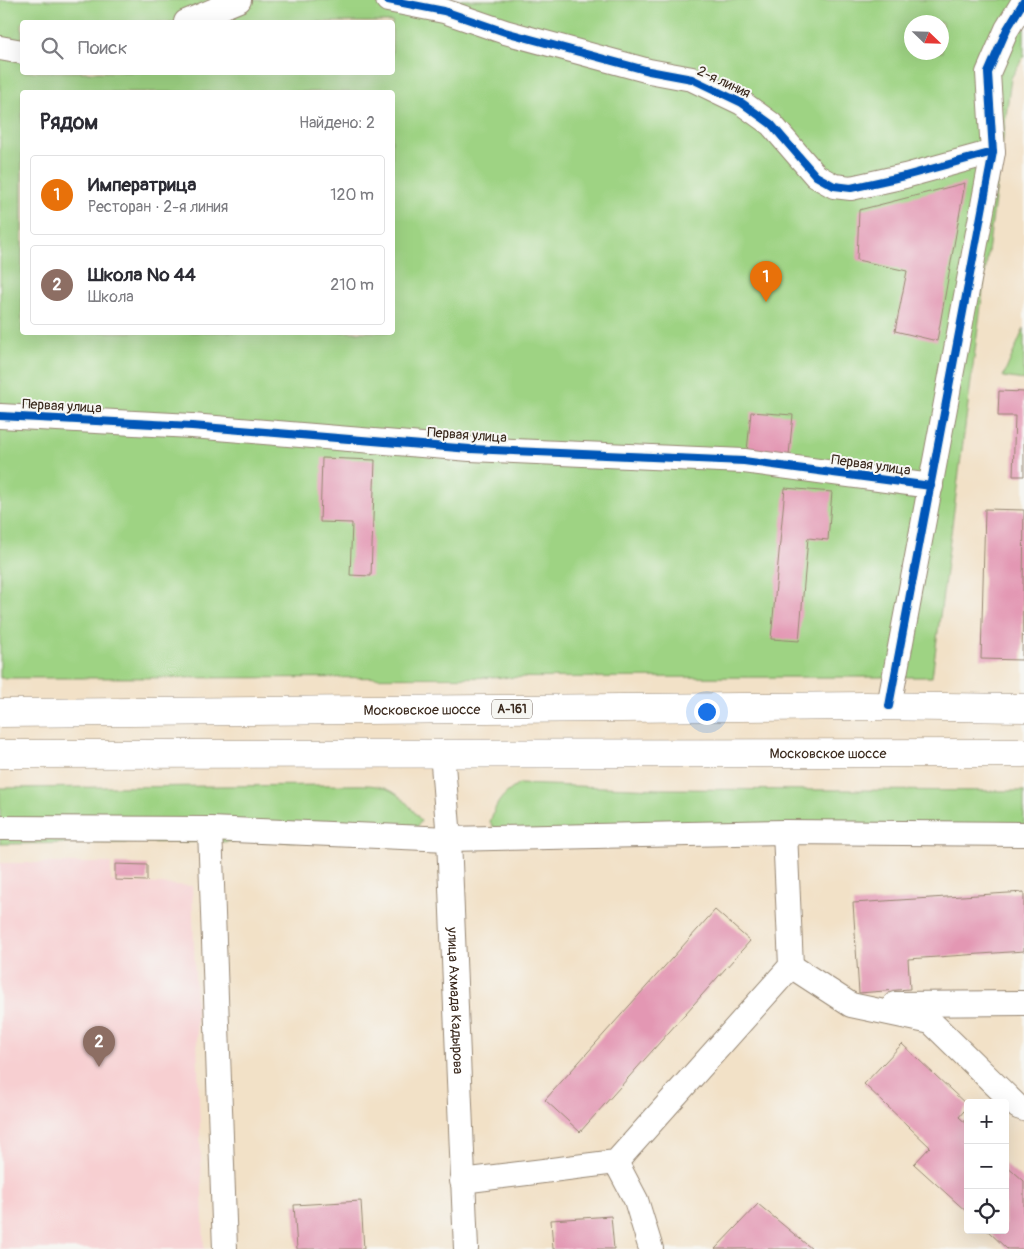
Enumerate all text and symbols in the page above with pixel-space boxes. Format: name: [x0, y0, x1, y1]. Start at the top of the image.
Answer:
north arrow: [904, 15, 949, 60]
search box: [20, 20, 395, 75]
icon: search: [38, 34, 66, 62]
text: Поиск: [78, 36, 128, 60]
street label: 2-я линия: [695, 62, 753, 102]
text: Рядом: [40, 109, 98, 136]
text: Найдено: 2: [299, 113, 375, 133]
text: Императрица: [88, 173, 196, 197]
text: 1: [54, 185, 60, 205]
text: 120 m: [330, 185, 374, 205]
text: Ресторан · 2-я линия: [88, 197, 228, 217]
pin: 1: [750, 261, 782, 302]
text: Школа № 44: [88, 263, 196, 287]
text: 2: [53, 275, 61, 295]
text: 210 m: [330, 275, 374, 295]
text: Школа: [88, 287, 134, 307]
street label: Первая улица: [22, 395, 102, 417]
street label: Первая улица: [427, 424, 507, 446]
street label: Первая улица: [830, 451, 912, 479]
your location: [694, 699, 720, 725]
road number: А-161: [492, 700, 532, 719]
street label: Московское шоссе: [363, 701, 481, 719]
street label: Московское шоссе: [770, 745, 887, 762]
street label: улица Ахмада Кадырова: [444, 926, 467, 1075]
pin: 2: [83, 1026, 115, 1067]
map controls: [964, 1099, 1009, 1234]
button: +: [964, 1099, 1009, 1144]
button: −: [964, 1144, 1009, 1189]
button: locate: [964, 1189, 1009, 1234]

